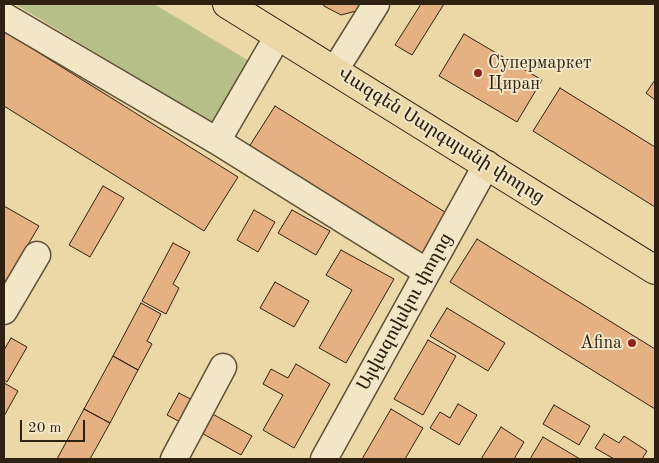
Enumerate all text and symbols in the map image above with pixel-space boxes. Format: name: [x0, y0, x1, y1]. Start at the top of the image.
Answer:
place label: Супермаркет Циран: [488, 52, 591, 94]
street label: Վազգեն Սարգսյանի փողոց: [334, 63, 548, 209]
marker: Супермаркет Циран: [472, 67, 484, 79]
street label: Այվազովսկու փողոց: [353, 230, 457, 394]
place label: Afina: [580, 332, 622, 354]
marker: Afina: [626, 337, 638, 349]
scale bar: [22, 410, 88, 442]
text: 20 m: [28, 421, 62, 436]

